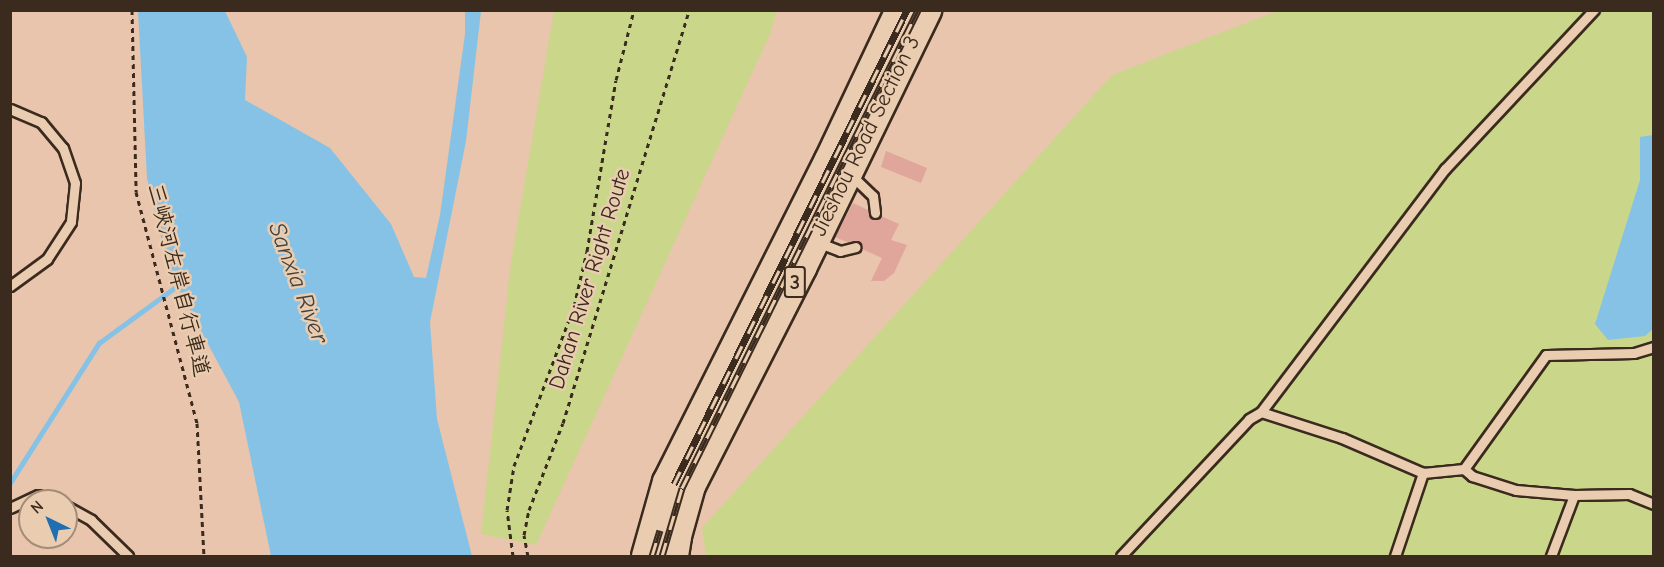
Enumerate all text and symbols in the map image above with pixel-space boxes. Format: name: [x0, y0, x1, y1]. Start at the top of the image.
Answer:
street label: Jieshou Road Section 3: [806, 32, 926, 240]
street label: Dahan River Right Route: [544, 165, 636, 393]
street label: 三峽河左岸自行車道: [141, 181, 215, 379]
water label: Sanxia River: [262, 218, 334, 348]
road number: 3: [783, 264, 807, 300]
north arrow: [18, 489, 78, 549]
text: N: [27, 497, 47, 517]

